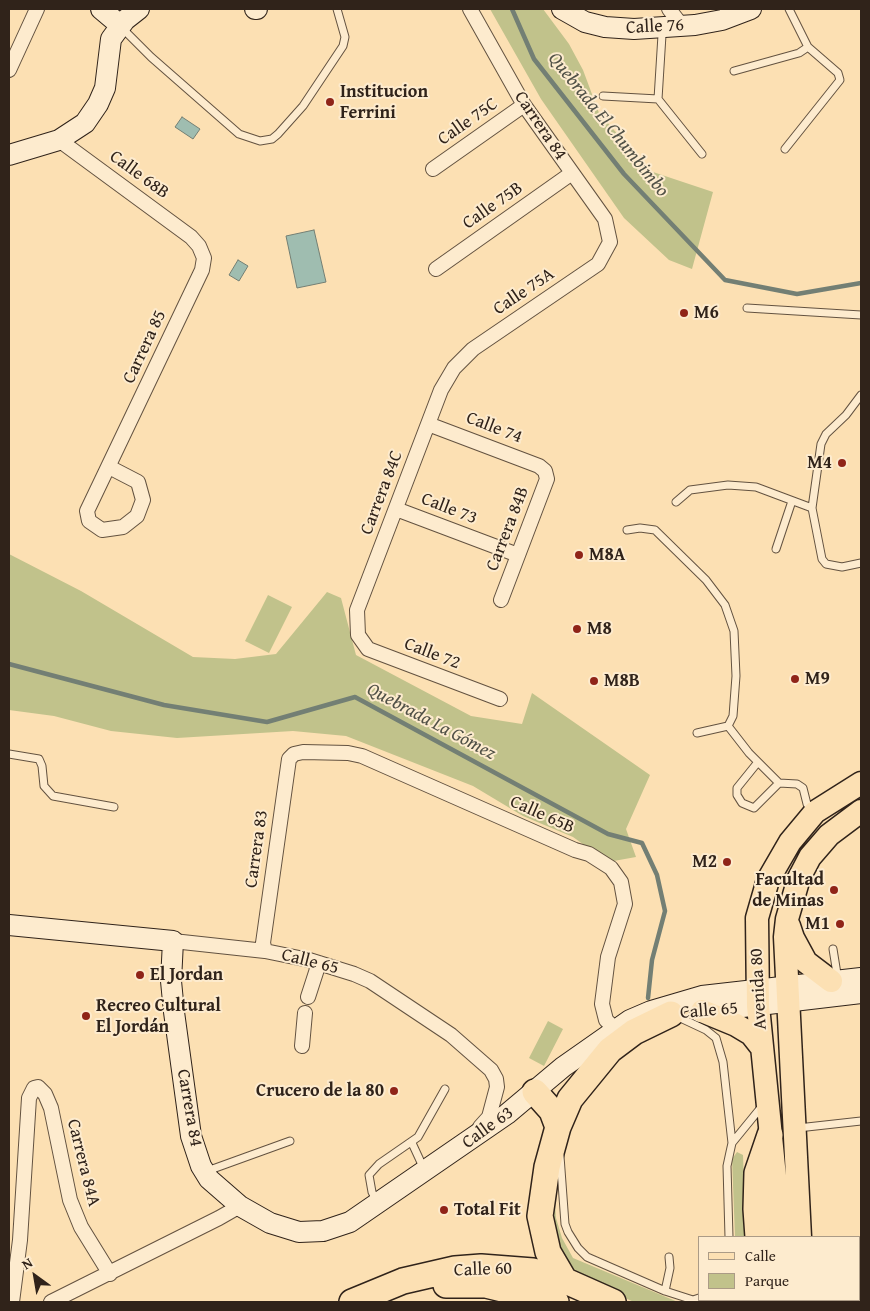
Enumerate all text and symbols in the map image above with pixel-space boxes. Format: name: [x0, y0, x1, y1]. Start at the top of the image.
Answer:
street label: Calle 76: [625, 15, 685, 39]
water label: Quebrada El Chumbimbo: [543, 48, 673, 202]
place label: Institucion Ferrini: [340, 81, 428, 124]
street label: Carrera 84: [509, 87, 571, 165]
street label: Calle 75C: [434, 94, 502, 150]
marker: Institucion Ferrini: [324, 96, 336, 108]
street label: Calle 68B: [105, 146, 173, 204]
street label: Calle 75B: [459, 178, 527, 234]
street label: Calle 75A: [489, 264, 559, 320]
place label: M6: [694, 302, 719, 324]
street label: Carrera 85: [119, 307, 171, 387]
marker: M6: [678, 307, 690, 319]
street label: Calle 74: [463, 407, 525, 449]
street label: Carrera 84C: [356, 448, 408, 538]
place label: M4: [807, 452, 832, 474]
marker: M4: [836, 457, 848, 469]
street label: Carrera 84B: [482, 484, 534, 574]
street label: Calle 73: [418, 488, 480, 530]
place label: M8A: [589, 544, 625, 566]
marker: M8A: [573, 549, 585, 561]
place label: M8: [587, 618, 612, 640]
marker: M8: [571, 623, 583, 635]
street label: Calle 72: [401, 633, 463, 675]
place label: M9: [805, 668, 830, 690]
place label: M8B: [604, 670, 640, 692]
marker: M9: [789, 673, 801, 685]
marker: M8B: [588, 675, 600, 687]
water label: Quebrada La Gómez: [363, 678, 499, 766]
street label: Calle 65B: [506, 791, 578, 839]
street label: Carrera 83: [241, 809, 273, 889]
place label: M2: [692, 851, 717, 873]
marker: M2: [721, 856, 733, 868]
place label: Facultad de Minas: [752, 869, 824, 912]
marker: Facultad de Minas: [828, 884, 840, 896]
place label: M1: [805, 913, 830, 935]
marker: M1: [834, 918, 846, 930]
street label: Calle 65: [279, 944, 341, 980]
street label: Avenida 80: [746, 948, 772, 1030]
place label: El Jordan: [150, 964, 223, 986]
marker: El Jordan: [134, 969, 146, 981]
place label: Recreo Cultural El Jordán: [96, 995, 221, 1038]
street label: Calle 65: [679, 998, 739, 1024]
marker: Recreo Cultural El Jordán: [80, 1010, 92, 1022]
street label: Carrera 84: [172, 1068, 206, 1148]
place label: Crucero de la 80: [256, 1080, 384, 1102]
marker: Crucero de la 80: [388, 1085, 400, 1097]
street label: Calle 63: [458, 1102, 518, 1154]
street label: Carrera 84A: [62, 1117, 104, 1209]
place label: Total Fit: [454, 1199, 521, 1221]
marker: Total Fit: [438, 1204, 450, 1216]
legend: [698, 1236, 860, 1301]
text: Calle: [745, 1245, 776, 1266]
north arrow: [10, 1251, 60, 1301]
text: N: [18, 1252, 36, 1274]
street label: Calle 60: [454, 1258, 512, 1282]
text: Parque: [745, 1270, 789, 1291]

